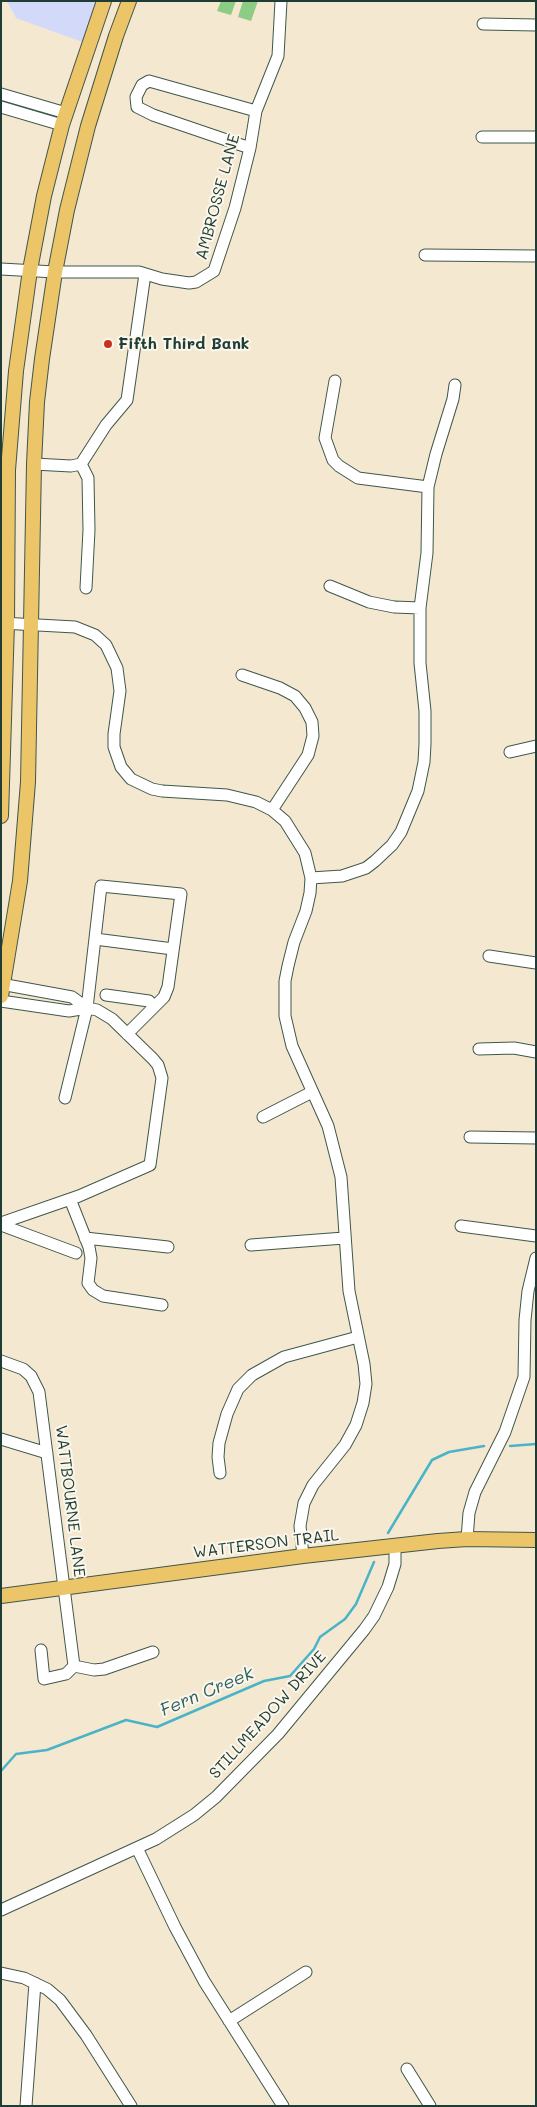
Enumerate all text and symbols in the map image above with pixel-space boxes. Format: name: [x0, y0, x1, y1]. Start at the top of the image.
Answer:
street label: AMBROSSE LANE: [192, 132, 244, 262]
place label: Fifth Third Bank: [118, 334, 249, 354]
marker: Fifth Third Bank: [102, 338, 114, 350]
street label: WATTBOURNE LANE: [51, 1424, 89, 1578]
street label: WATTERSON TRAIL: [192, 1526, 340, 1562]
street label: STILLMEADOW DRIVE: [206, 1647, 330, 1783]
water label: Fern Creek: [157, 1663, 257, 1721]

